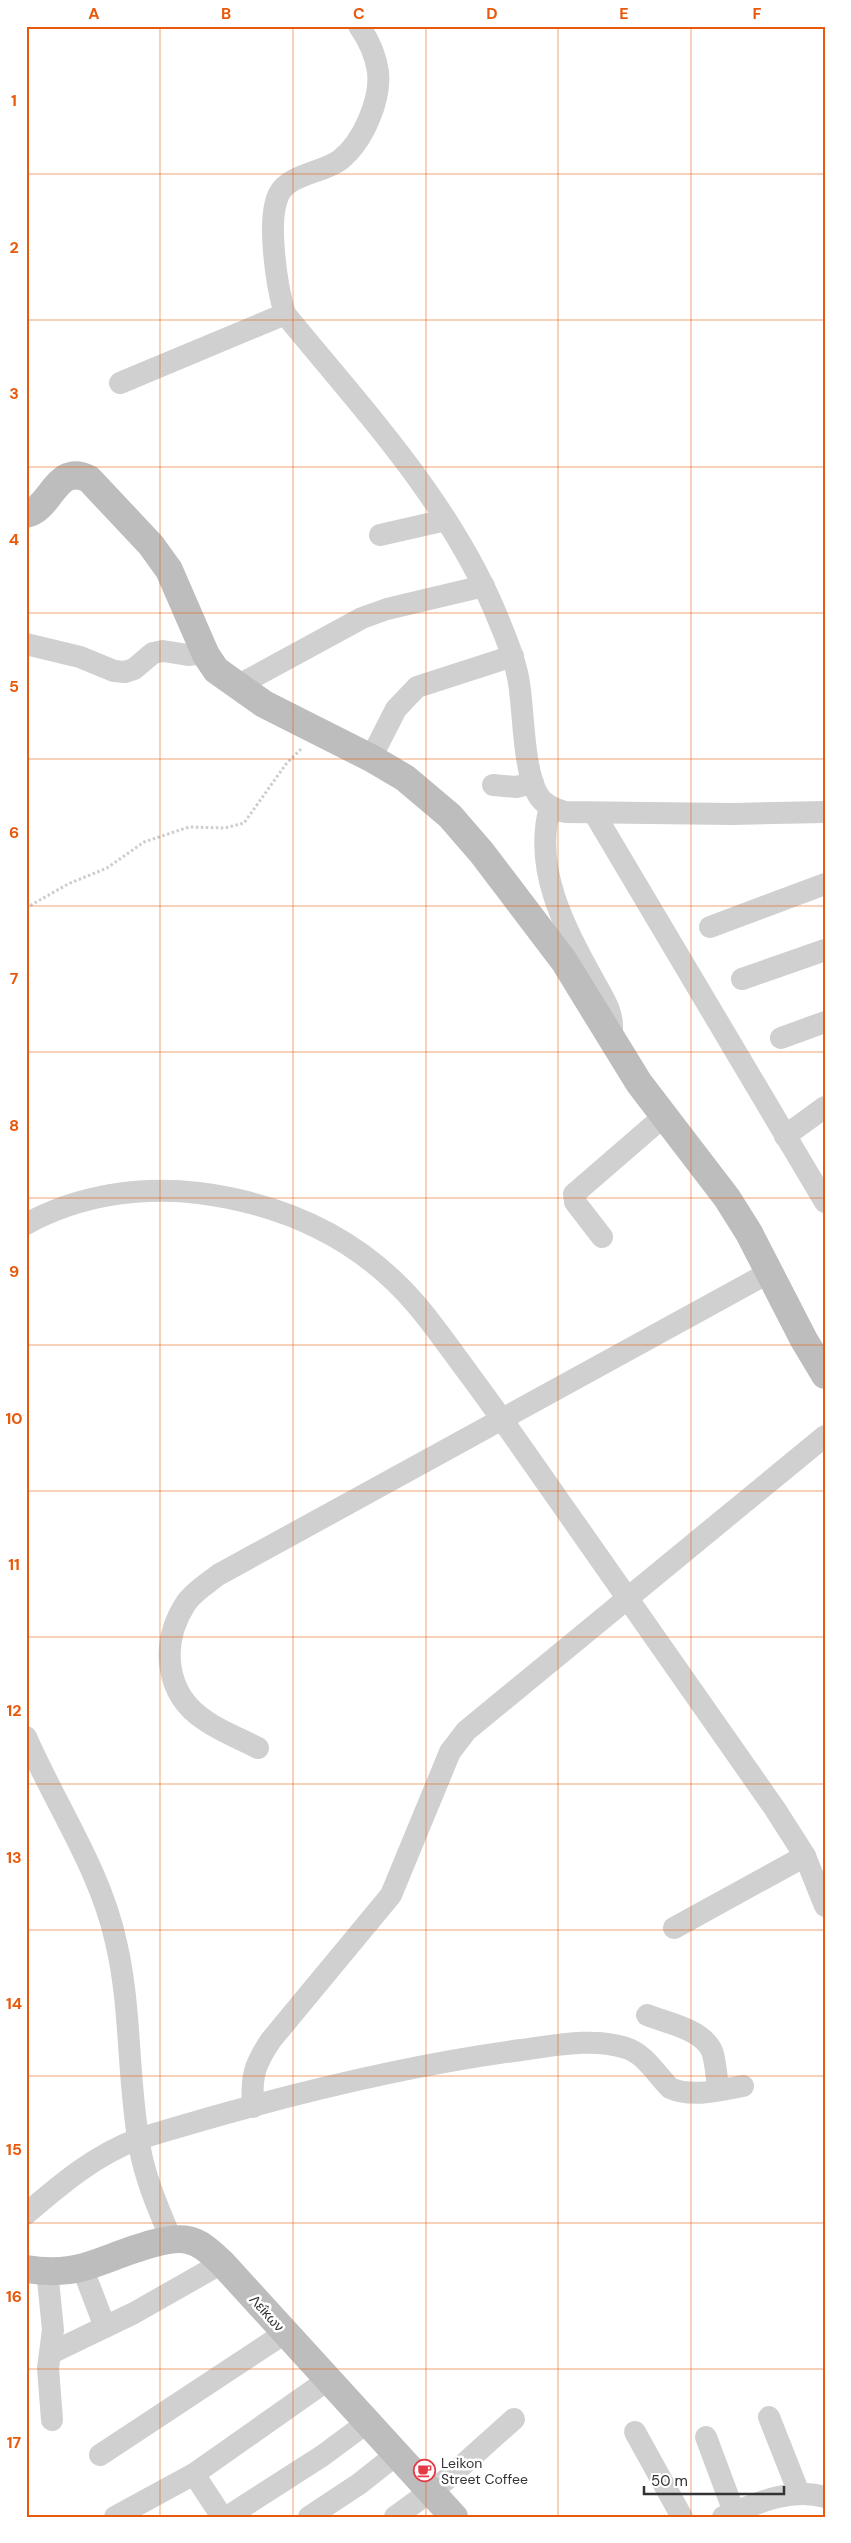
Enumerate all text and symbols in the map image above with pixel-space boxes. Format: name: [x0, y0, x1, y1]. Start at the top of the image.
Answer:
text: A: [88, 3, 100, 24]
text: B: [221, 3, 231, 24]
text: C: [353, 3, 365, 24]
text: D: [486, 3, 498, 24]
text: E: [619, 3, 629, 24]
text: F: [753, 3, 762, 24]
text: 1: [11, 90, 17, 111]
text: 2: [9, 237, 19, 258]
text: 3: [9, 383, 19, 404]
text: 4: [9, 529, 19, 550]
text: 5: [9, 676, 19, 697]
text: 6: [9, 822, 19, 843]
text: 7: [10, 968, 19, 989]
text: 8: [9, 1115, 19, 1136]
text: 9: [9, 1261, 19, 1282]
text: 10: [5, 1408, 23, 1429]
text: 11: [8, 1554, 20, 1575]
text: 12: [6, 1700, 22, 1721]
text: 13: [6, 1847, 22, 1868]
text: 14: [6, 1993, 22, 2014]
text: 15: [6, 2139, 22, 2160]
text: 16: [6, 2286, 22, 2307]
street label: Λεΐκων: [246, 2291, 288, 2335]
text: 17: [7, 2432, 22, 2453]
place label: Leikon Street Coffee: [441, 2454, 528, 2488]
cafe icon: Leikon Street Coffee: [413, 2459, 437, 2483]
scale bar: [644, 2463, 784, 2495]
text: 50 m: [651, 2471, 688, 2491]

